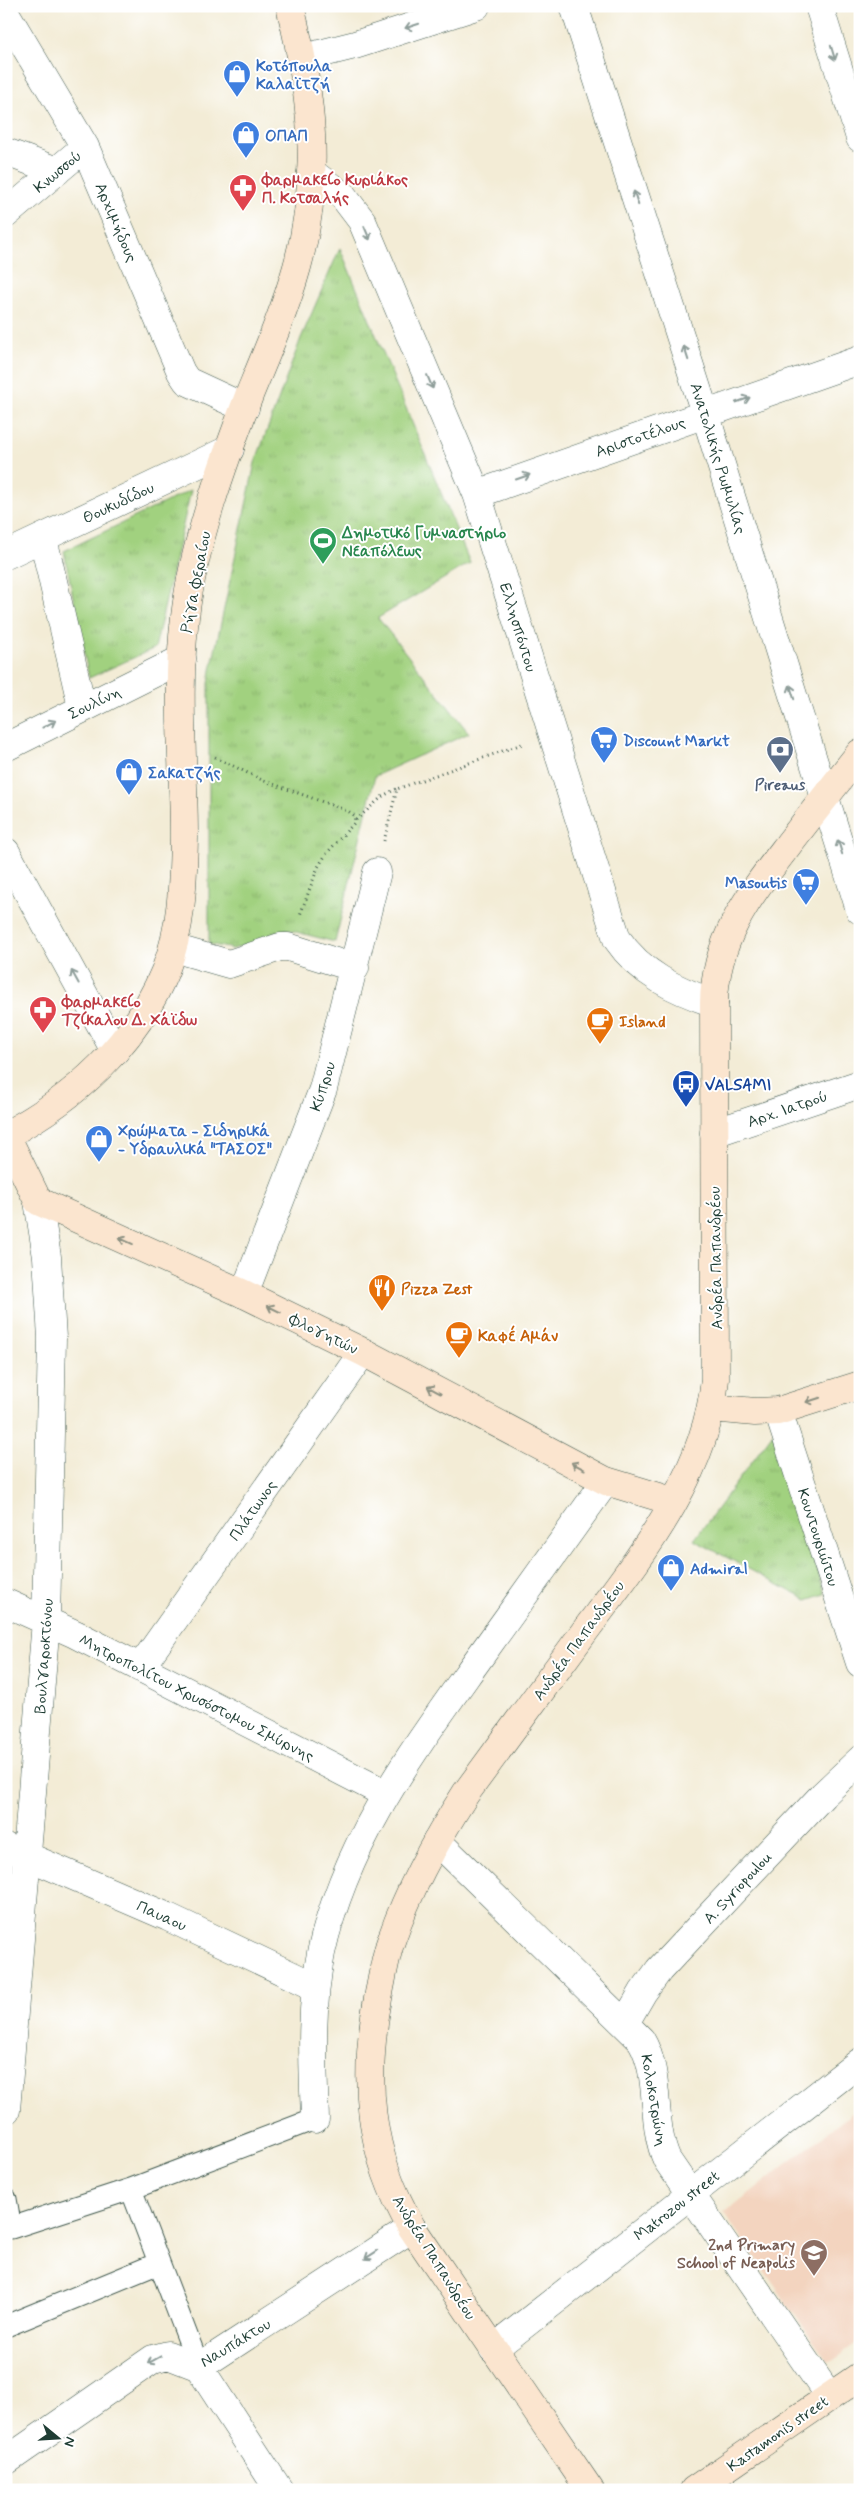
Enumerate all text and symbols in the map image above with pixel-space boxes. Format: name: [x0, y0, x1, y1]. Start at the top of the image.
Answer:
one-way arrow: [405, 22, 421, 32]
one-way arrow: [829, 44, 838, 60]
place label: Κοτόπουλα Καλαϊτζή: [256, 56, 333, 95]
shop icon: Κοτόπουλα Καλαϊτζή: [222, 59, 252, 98]
shop icon: ΟΠΑΠ: [231, 120, 261, 159]
place label: ΟΠΑΠ: [265, 126, 308, 147]
street label: Κνωσσού: [29, 146, 86, 198]
place label: Φαρμακείο Κυριάκος Π. Κοτσαλής: [261, 170, 408, 209]
pharmacy icon: Φαρμακείο Κυριάκος Π. Κοτσαλής: [228, 173, 258, 212]
street label: Αρχιμήδους: [89, 180, 142, 266]
one-way arrow: [630, 191, 640, 207]
one-way arrow: [362, 225, 372, 240]
one-way arrow: [680, 345, 690, 361]
one-way arrow: [426, 374, 436, 389]
street label: Ανατολικής Ρωμυλίας: [685, 380, 751, 537]
one-way arrow: [735, 395, 751, 405]
street label: Αριστοτέλους: [592, 411, 688, 463]
one-way arrow: [515, 472, 531, 481]
street label: Θουκυδίδου: [79, 478, 158, 529]
place label: Δημοτικό Γυμναστήριο Νεαπόλεως: [341, 523, 506, 562]
sports icon: Δημοτικό Γυμναστήριο Νεαπόλεως: [308, 526, 338, 565]
street label: Ρήγα Φεραίου: [176, 530, 217, 635]
street label: Ελλησπόντου: [494, 580, 541, 675]
street label: Σουλίνη: [65, 682, 124, 725]
one-way arrow: [787, 684, 796, 700]
one-way arrow: [42, 719, 57, 729]
supermarket icon: Discount Markt: [589, 725, 619, 764]
place label: Discount Markt: [623, 731, 730, 752]
bank icon: Pireaus: [765, 735, 795, 774]
shop icon: Σακατζής: [114, 757, 144, 796]
place label: Σακατζής: [148, 763, 221, 784]
place label: Pireaus: [755, 775, 806, 796]
one-way arrow: [835, 839, 845, 855]
supermarket icon: Masoutis: [791, 867, 821, 906]
place label: Masoutis: [725, 873, 788, 894]
one-way arrow: [69, 971, 79, 985]
place label: Φαρμακείο Τζίκαλου Δ. Χάϊδω: [61, 992, 197, 1031]
pharmacy icon: Φαρμακείο Τζίκαλου Δ. Χάϊδω: [28, 995, 58, 1034]
cafe icon: Island: [585, 1006, 615, 1045]
place label: Island: [619, 1012, 666, 1033]
street label: Κύπρου: [306, 1059, 341, 1114]
bus stop icon: VALSAMI: [671, 1069, 701, 1108]
place label: VALSAMI: [705, 1075, 771, 1096]
street label: Αρχ. Ιατρού: [745, 1086, 830, 1133]
place label: Χρώματα - Σιδηρικά - Υδραυλικά "ΤΑΣΟΣ": [118, 1121, 272, 1160]
shop icon: Χρώματα - Σιδηρικά - Υδραυλικά "ΤΑΣΟΣ": [84, 1124, 114, 1163]
street label: Ανδρέα Παπανδρέου: [704, 1186, 728, 1330]
one-way arrow: [119, 1235, 134, 1245]
restaurant icon: Pizza Zest: [367, 1273, 397, 1312]
place label: Pizza Zest: [401, 1279, 473, 1300]
one-way arrow: [267, 1303, 282, 1313]
street label: Φλογητών: [285, 1308, 361, 1360]
cafe icon: Καφέ Αμάν: [444, 1320, 474, 1359]
place label: Καφέ Αμάν: [478, 1325, 558, 1347]
one-way arrow: [427, 1385, 442, 1395]
one-way arrow: [806, 1396, 822, 1406]
one-way arrow: [571, 1461, 586, 1470]
street label: Πλάτωνος: [225, 1476, 282, 1545]
street label: Κουντουριώτου: [792, 1486, 843, 1589]
shop icon: Admiral: [656, 1553, 686, 1592]
place label: Admiral: [690, 1559, 748, 1580]
street label: Ανδρέα Παπανδρέου: [528, 1576, 630, 1705]
street label: Βουλγαροκτόνου: [30, 1598, 59, 1714]
street label: Μητροπολίτου Χρυσόστομου Σμύρνης: [75, 1630, 318, 1767]
street label: A. Syriopoulou: [699, 1847, 777, 1929]
street label: Παυαου: [133, 1896, 190, 1937]
street label: Κολοκοτρώνη: [635, 2053, 672, 2148]
street label: Matrozou street: [630, 2166, 724, 2246]
street label: Ανδρέα Παπανδρέου: [387, 2191, 481, 2324]
place label: 2nd Primary School of Neapolis: [677, 2235, 796, 2274]
school or university icon: 2nd Primary School of Neapolis: [799, 2238, 829, 2277]
one-way arrow: [365, 2250, 379, 2260]
street label: Ναυπάκτου: [197, 2314, 275, 2373]
one-way arrow: [146, 2355, 161, 2365]
street label: Kastamonis street: [723, 2391, 833, 2477]
north arrow: [32, 2414, 82, 2464]
text: N: [59, 2434, 79, 2449]

